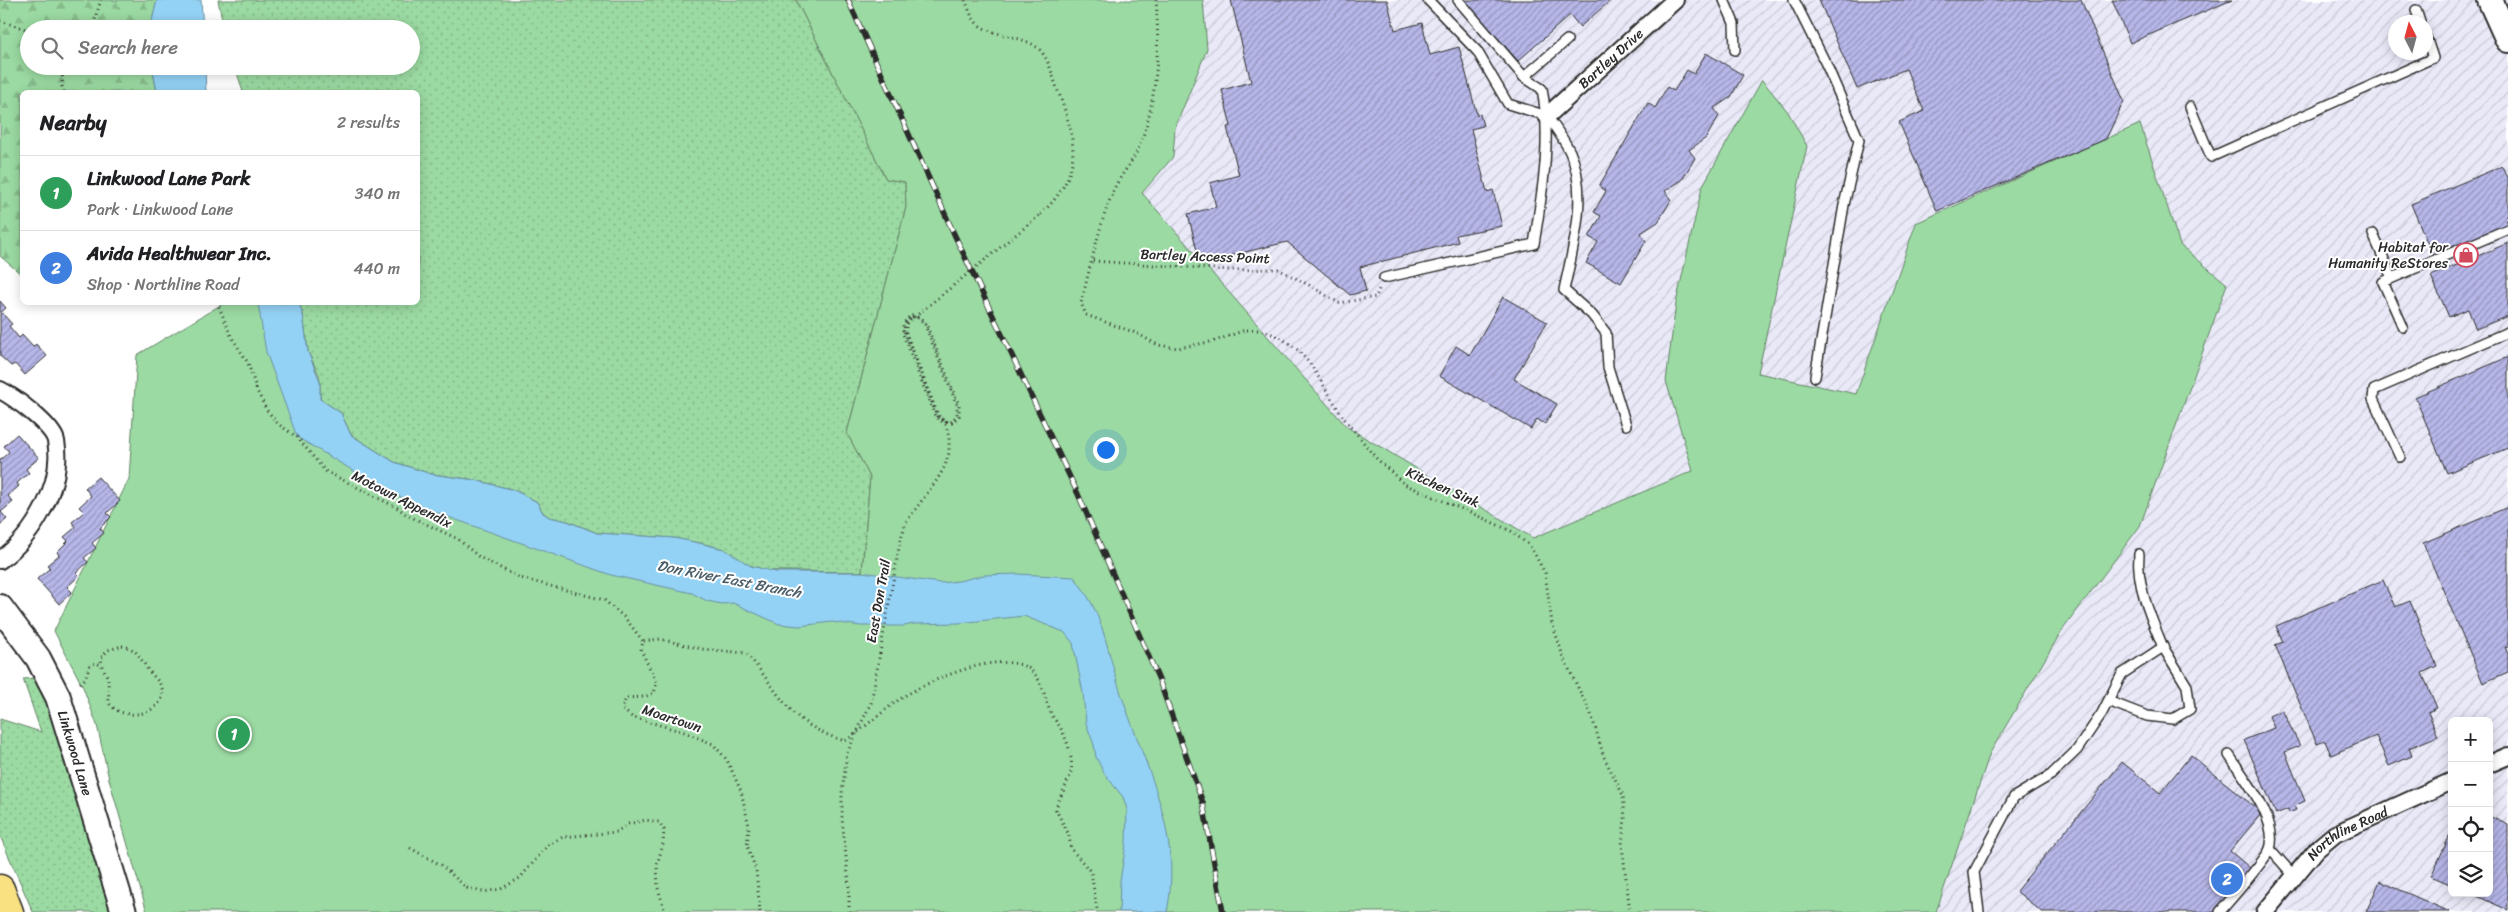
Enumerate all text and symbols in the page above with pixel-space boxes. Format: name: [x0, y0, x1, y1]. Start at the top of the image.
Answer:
north arrow: [2388, 15, 2433, 60]
search box: [20, 20, 420, 75]
street label: Bartley Drive: [1572, 22, 1650, 95]
text: Search here: [78, 31, 178, 64]
icon: search: [38, 34, 66, 62]
text: Nearby: [40, 104, 106, 142]
text: 2 results: [337, 108, 400, 137]
text: Linkwood Lane Park: [87, 162, 250, 195]
text: 1: [53, 179, 59, 208]
text: 340 m: [355, 179, 400, 208]
text: Park · Linkwood Lane: [87, 195, 233, 224]
place label: Habitat for Humanity ReStores: [2328, 235, 2449, 276]
text: Avida Healthwear Inc.: [87, 237, 272, 270]
street label: Bartley Access Point: [1140, 242, 1270, 271]
shop icon: Habitat for Humanity ReStores: [2453, 242, 2479, 268]
text: 2: [51, 254, 61, 283]
text: 440 m: [353, 254, 400, 283]
text: Shop · Northline Road: [87, 270, 240, 299]
your location: [1093, 437, 1119, 463]
street label: Kitchen Sink: [1402, 460, 1484, 515]
street label: Motown Appendix: [347, 463, 457, 536]
water label: Don River East Branch: [655, 552, 804, 606]
street label: East Don Trail: [859, 556, 898, 645]
street label: Moartown: [639, 697, 705, 740]
street label: Linkwood Lane: [50, 707, 100, 799]
pin: 1: [218, 715, 250, 753]
map controls: [2448, 717, 2493, 897]
button: +: [2448, 717, 2493, 762]
button: −: [2448, 762, 2493, 807]
street label: Northline Road: [2300, 799, 2394, 866]
button: locate: [2448, 807, 2493, 852]
button: layers: [2448, 852, 2493, 897]
pin: 2: [2211, 860, 2243, 898]

